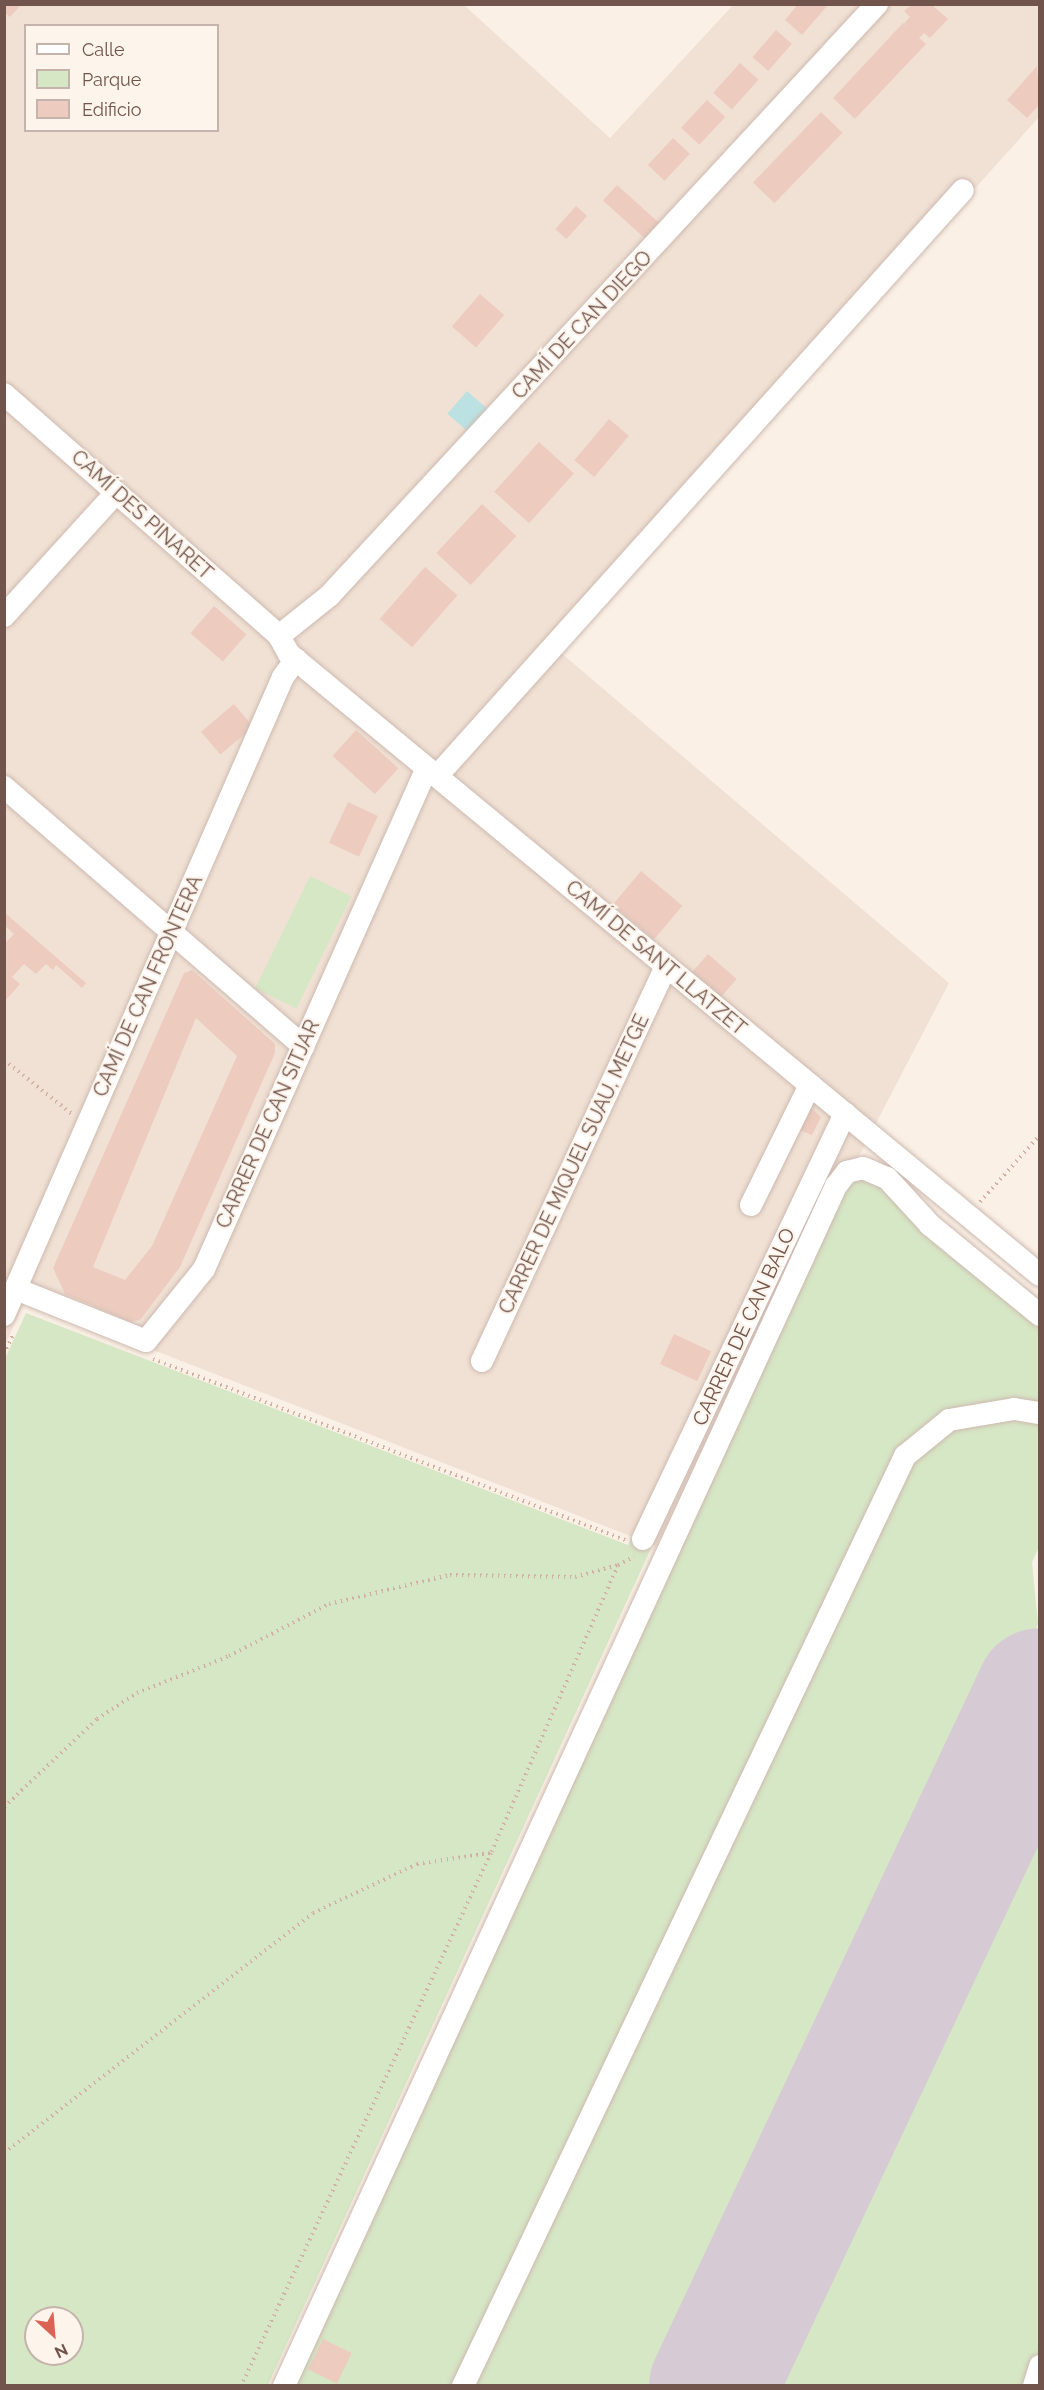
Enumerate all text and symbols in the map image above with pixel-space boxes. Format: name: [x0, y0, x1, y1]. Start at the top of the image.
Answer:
legend: [24, 24, 219, 132]
text: Calle: [82, 39, 125, 60]
text: Parque: [82, 69, 141, 90]
text: Edificio: [82, 99, 141, 120]
street label: CAMÍ DE CAN DIEGO: [507, 246, 657, 404]
street label: CAMÍ DES PINARET: [66, 445, 218, 585]
street label: CAMÍ DE CAN FRONTERA: [88, 871, 208, 1101]
street label: CAMÍ DE SANT LLATZET: [561, 875, 751, 1041]
street label: CARRER DE MIQUEL SUAU, METGE: [494, 1010, 654, 1318]
street label: CARRER DE CAN SITJAR: [211, 1016, 325, 1232]
street label: CARRER DE CAN BALO: [688, 1224, 800, 1430]
north arrow: [24, 2306, 84, 2366]
text: N: [52, 2340, 71, 2362]

